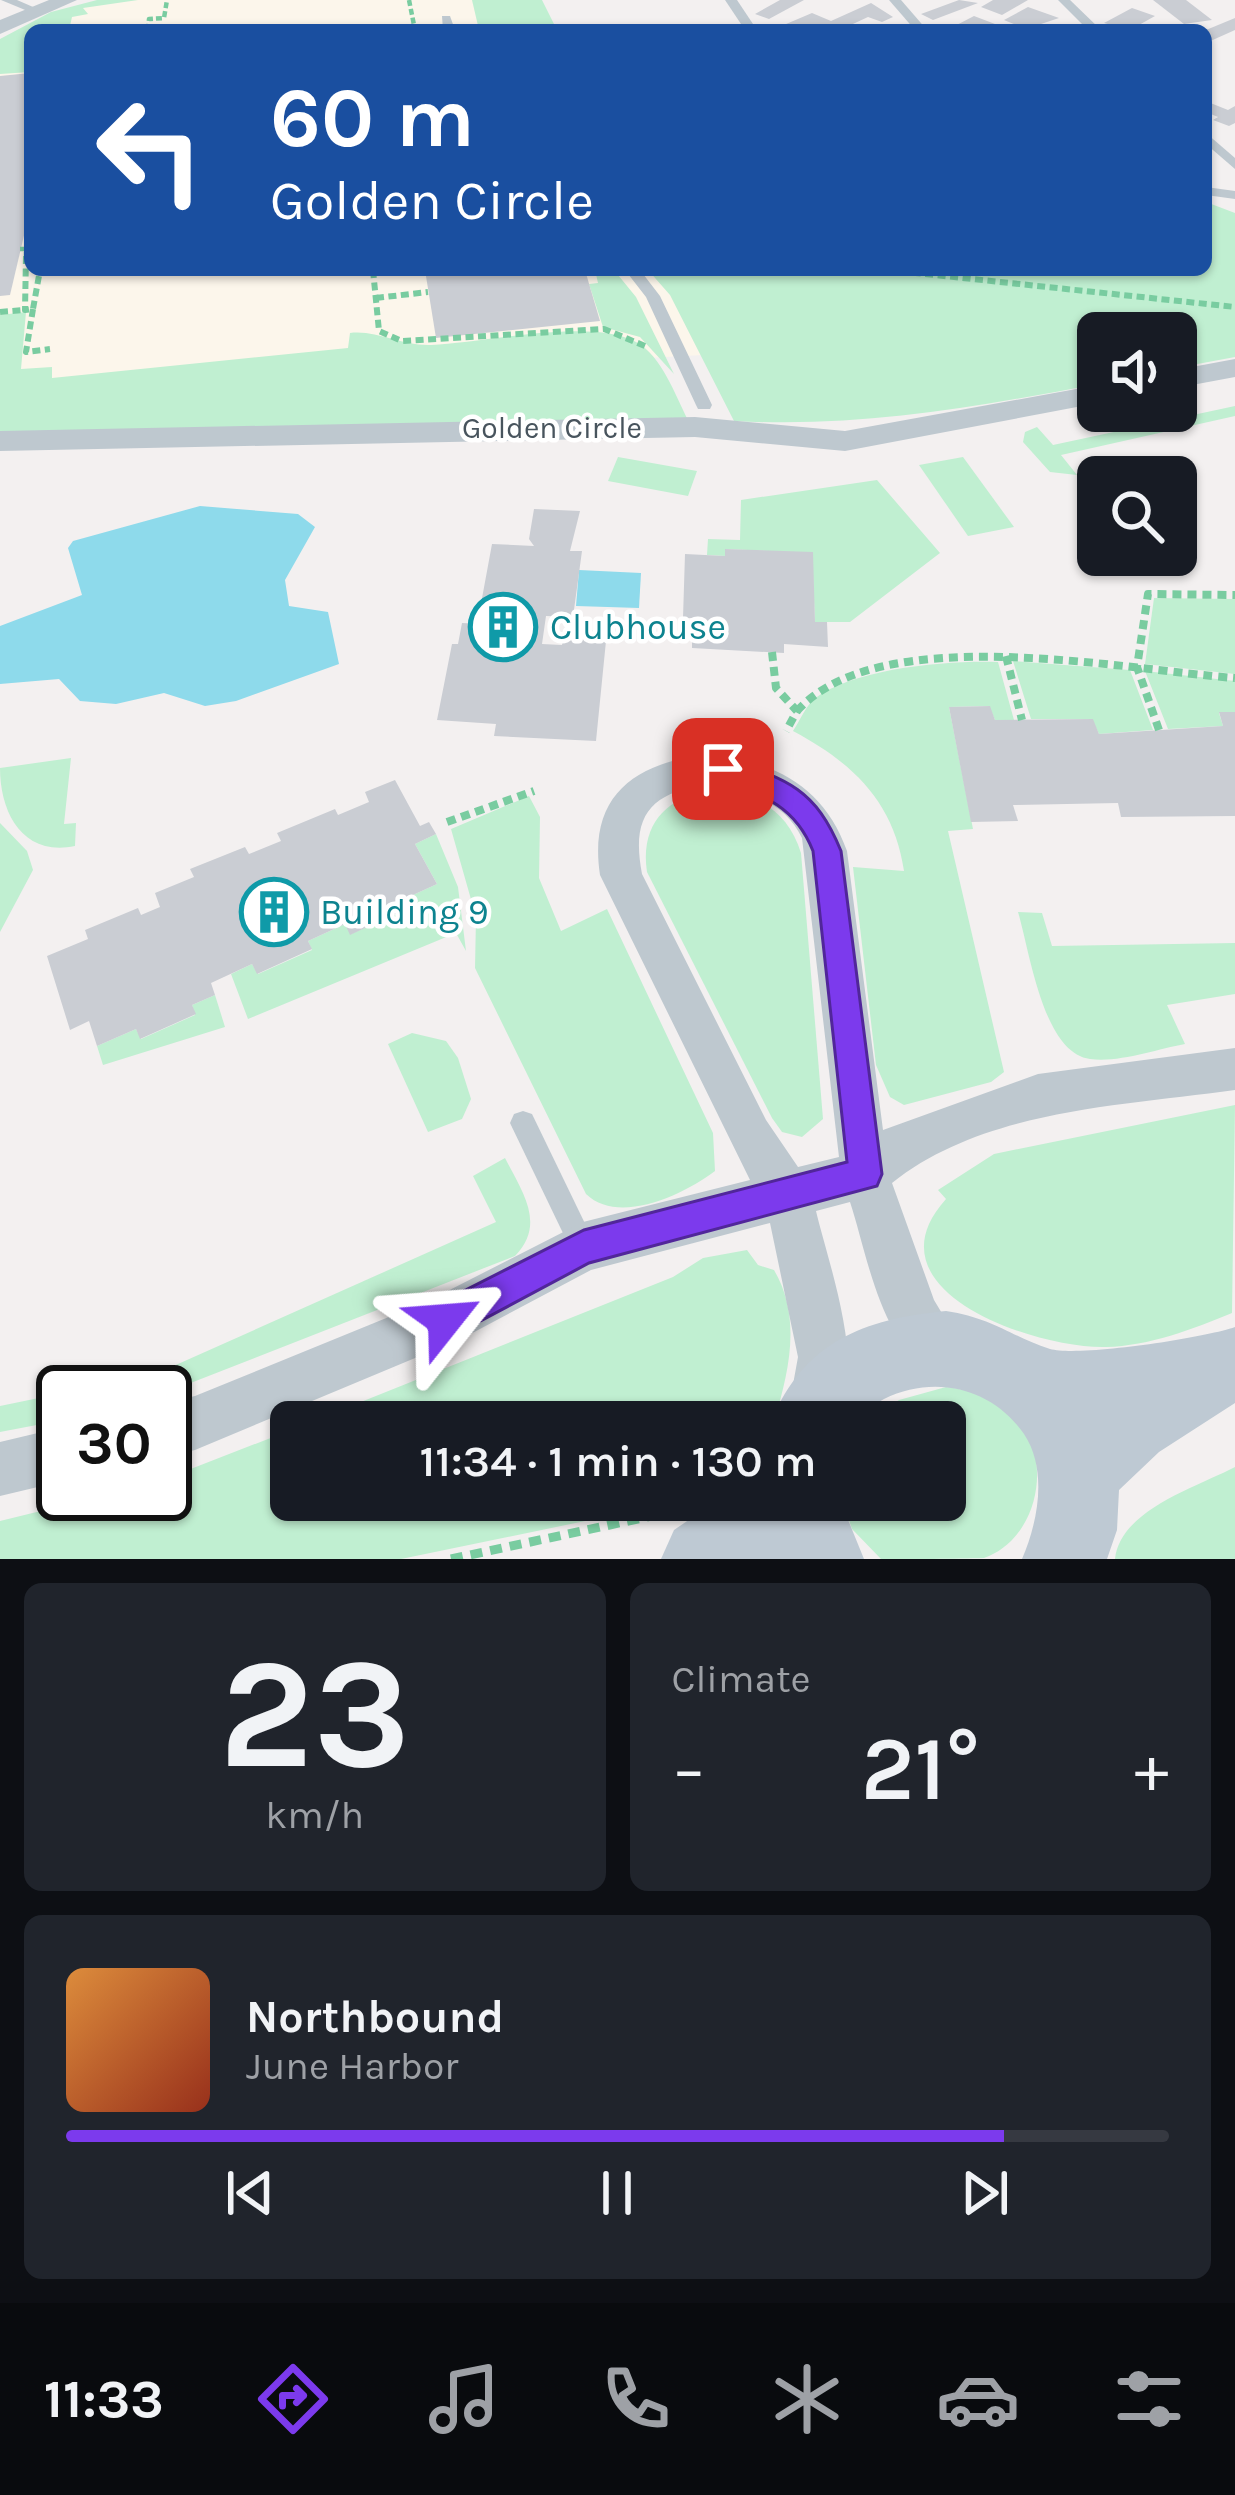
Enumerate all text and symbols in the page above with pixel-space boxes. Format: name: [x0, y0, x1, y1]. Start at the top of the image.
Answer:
text: 60 m: [270, 69, 475, 167]
icon: left: [72, 72, 228, 228]
text: Golden Circle: [270, 169, 594, 233]
map controls: [1077, 312, 1197, 576]
button: sound: [1077, 312, 1197, 432]
street label: Golden Circle: [462, 410, 642, 446]
button: search: [1077, 456, 1197, 576]
building icon: Clubhouse: [468, 592, 538, 662]
place label: Clubhouse: [550, 606, 726, 648]
pin: [672, 718, 774, 820]
icon: arrive: [690, 736, 756, 802]
building icon: Building 9: [239, 877, 309, 947]
place label: Building 9: [320, 891, 489, 933]
position arrow: [382, 1257, 508, 1383]
speed limit sign: 30: [36, 1365, 192, 1521]
text: 11:34 · 1 min · 130 m: [420, 1435, 817, 1487]
text: 23: [219, 1623, 410, 1805]
text: Climate: [672, 1656, 811, 1702]
text: 21°: [861, 1716, 980, 1822]
text: −: [672, 1730, 706, 1808]
text: +: [1134, 1730, 1169, 1808]
text: km/h: [265, 1792, 364, 1838]
text: Northbound: [246, 1991, 504, 2043]
text: June Harbor: [246, 2043, 458, 2089]
icon: previous: [217, 2160, 283, 2226]
icon: pause: [584, 2160, 650, 2226]
icon: next: [952, 2160, 1018, 2226]
icon: directions: [251, 2357, 335, 2441]
icon: music: [422, 2357, 506, 2441]
icon: phone: [594, 2357, 678, 2441]
icon: climate: [765, 2357, 849, 2441]
icon: car: [936, 2357, 1020, 2441]
icon: filters: [1107, 2357, 1191, 2441]
text: 11:33: [44, 2367, 164, 2431]

